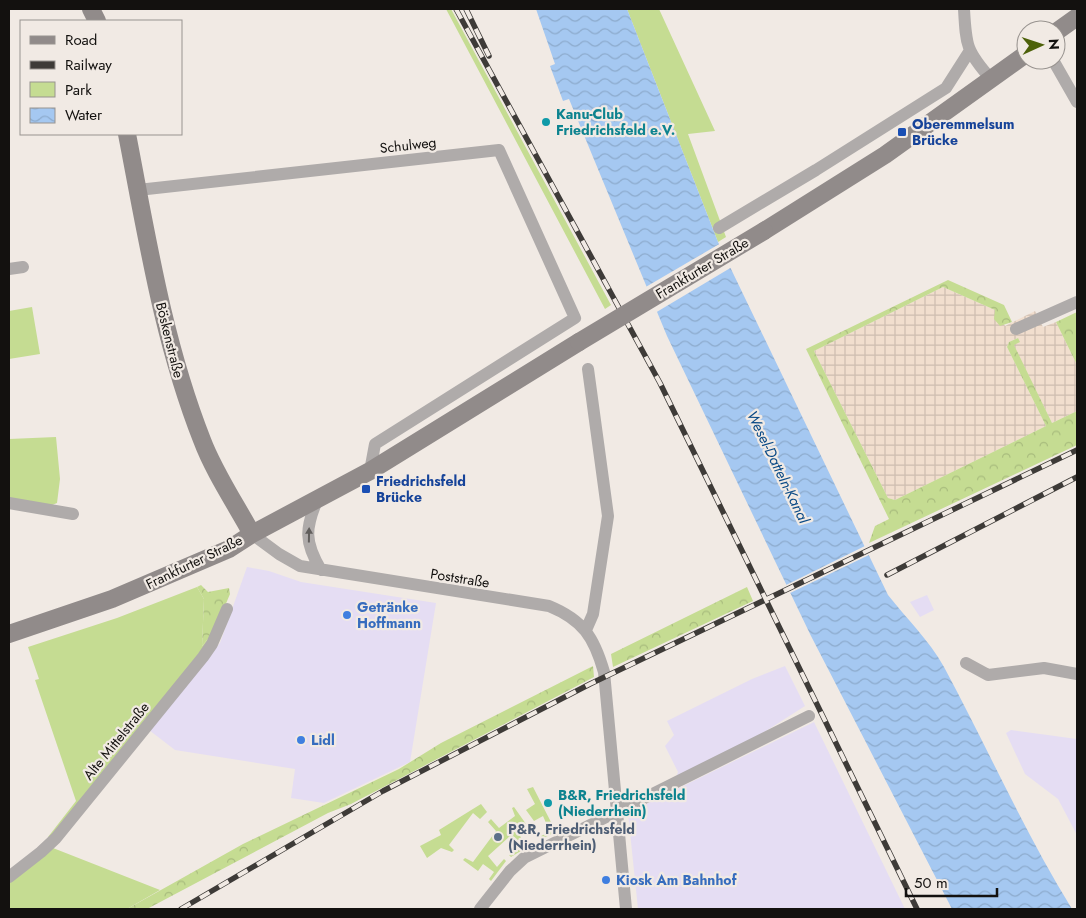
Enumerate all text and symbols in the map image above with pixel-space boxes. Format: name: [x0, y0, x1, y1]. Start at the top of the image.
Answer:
legend: [20, 20, 182, 135]
north arrow: [1016, 20, 1066, 70]
text: Road: [65, 29, 97, 51]
text: N: [1044, 38, 1064, 50]
text: Railway: [65, 54, 112, 76]
text: Park: [65, 79, 92, 101]
text: Water: [65, 104, 103, 126]
place label: Kanu-Club Friedrichsfeld e.V.: [556, 104, 675, 140]
place label: Oberemmelsum Brücke: [912, 114, 1014, 150]
marker: Kanu-Club Friedrichsfeld e.V.: [540, 116, 552, 128]
marker: Oberemmelsum Brücke: [896, 126, 908, 138]
street label: Schulweg: [379, 132, 437, 158]
street label: Frankfurter Straße: [652, 232, 752, 304]
street label: Böskenstraße: [151, 300, 189, 380]
water label: Wesel-Datteln-Kanal: [741, 407, 815, 528]
place label: Friedrichsfeld Brücke: [376, 471, 466, 507]
marker: Friedrichsfeld Brücke: [360, 483, 372, 495]
one-way arrow: [305, 526, 313, 542]
street label: Frankfurter Straße: [142, 530, 246, 594]
street label: Poststraße: [429, 563, 491, 593]
place label: Getränke Hoffmann: [357, 597, 421, 633]
marker: Getränke Hoffmann: [341, 609, 353, 621]
street label: Alte Mittelstraße: [78, 698, 154, 784]
place label: Lidl: [311, 730, 335, 750]
marker: Lidl: [295, 734, 307, 746]
place label: B&R, Friedrichsfeld (Niederrhein): [558, 785, 686, 821]
marker: B&R, Friedrichsfeld (Niederrhein): [542, 797, 554, 809]
place label: P&R, Friedrichsfeld (Niederrhein): [508, 819, 635, 855]
marker: P&R, Friedrichsfeld (Niederrhein): [492, 831, 504, 843]
scale bar: [906, 866, 997, 898]
place label: Kiosk Am Bahnhof: [616, 870, 738, 890]
text: 50 m: [914, 872, 948, 894]
marker: Kiosk Am Bahnhof: [600, 874, 612, 886]

